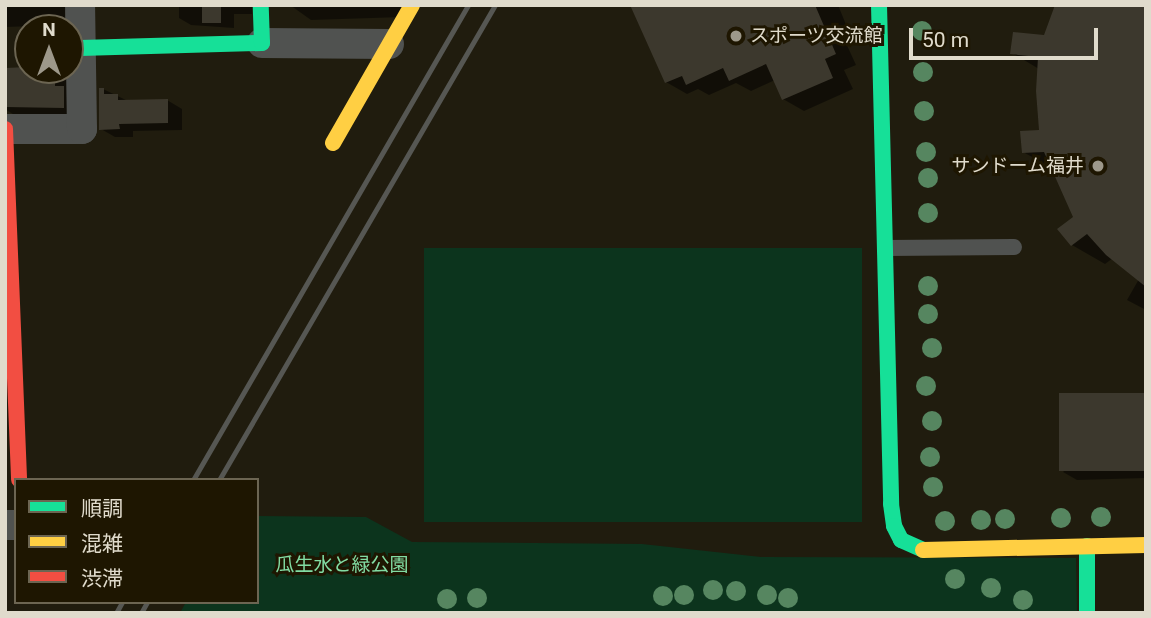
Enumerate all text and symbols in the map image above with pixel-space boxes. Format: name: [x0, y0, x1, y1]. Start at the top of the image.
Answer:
north arrow: [14, 14, 84, 84]
scale bar: [913, 14, 1102, 58]
text: N: [42, 18, 56, 41]
place label: スポーツ交流館: [750, 25, 883, 47]
marker: スポーツ交流館: [728, 28, 744, 44]
text: 50 m: [922, 28, 969, 52]
place label: サンドーム福井: [951, 155, 1084, 177]
marker: サンドーム福井: [1090, 158, 1106, 174]
legend: [14, 478, 259, 604]
text: 順調: [81, 497, 123, 521]
text: 混雑: [81, 532, 123, 556]
park label: 瓜生水と緑公園: [276, 554, 408, 576]
text: 渋滞: [81, 567, 123, 591]

